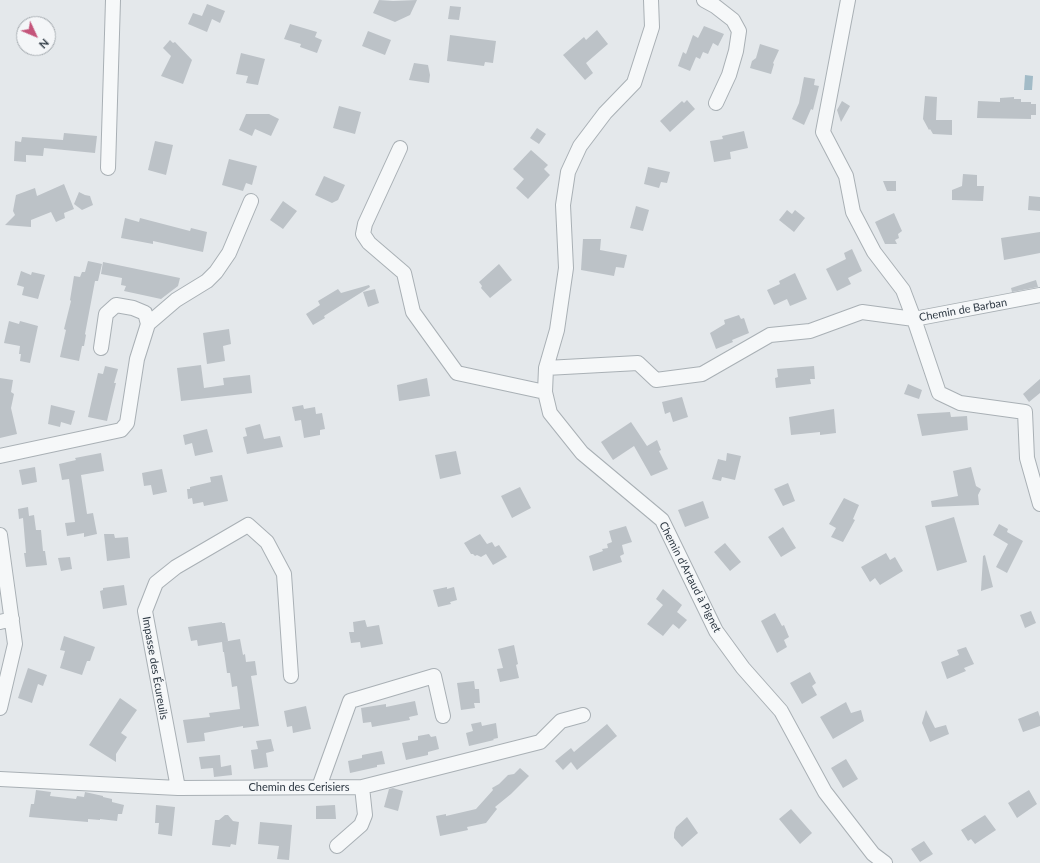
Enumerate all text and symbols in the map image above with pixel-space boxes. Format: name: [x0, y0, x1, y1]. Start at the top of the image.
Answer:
north arrow: [16, 16, 56, 56]
text: N: [37, 36, 52, 52]
street label: Chemin de Barban: [918, 296, 1008, 324]
street label: Chemin d'Artaud à Pignet: [656, 519, 724, 635]
street label: Impasse des Écureuils: [139, 615, 171, 721]
street label: Chemin des Cerisiers: [248, 780, 350, 794]

